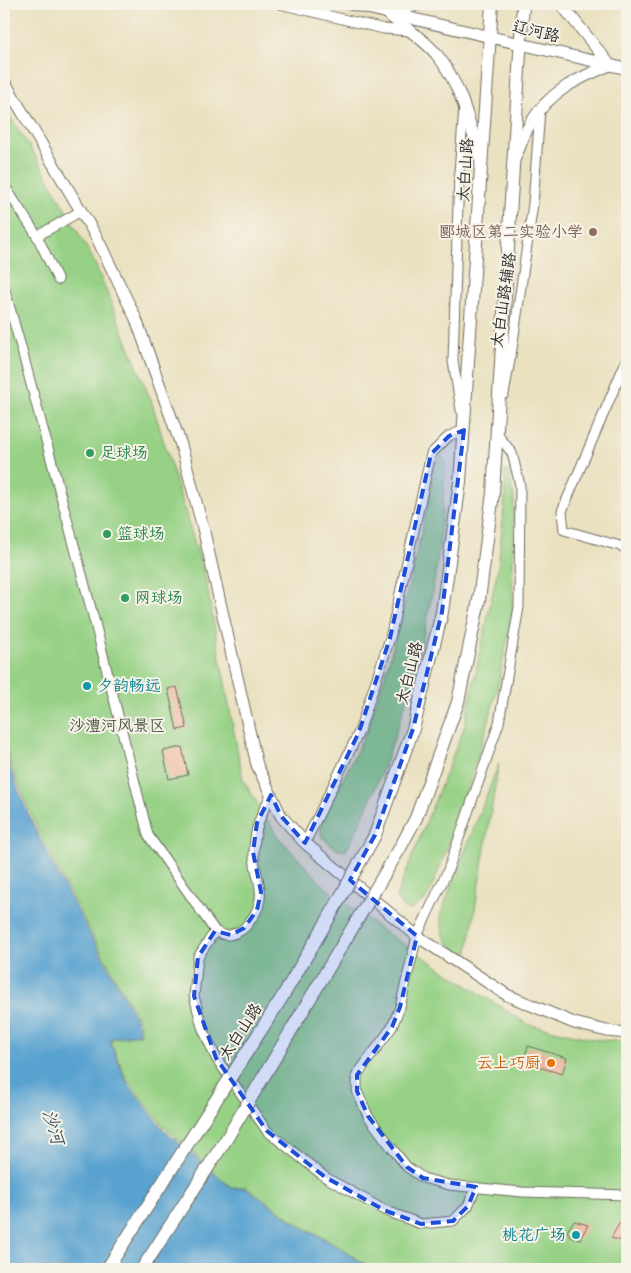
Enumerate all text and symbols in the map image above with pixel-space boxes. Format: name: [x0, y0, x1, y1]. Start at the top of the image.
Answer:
street label: 辽河路: [510, 17, 562, 47]
street label: 太白山路: [454, 137, 478, 203]
place label: 郾城区第二实验小学: [439, 223, 583, 242]
marker: 郾城区第二实验小学: [587, 226, 599, 238]
street label: 太白山路辅路: [488, 251, 520, 349]
place label: 足球场: [100, 444, 148, 463]
marker: 足球场: [84, 447, 96, 459]
place label: 篮球场: [117, 525, 165, 544]
marker: 篮球场: [101, 528, 113, 540]
place label: 网球场: [135, 589, 183, 608]
marker: 网球场: [119, 592, 131, 604]
street label: 太白山路: [393, 640, 427, 706]
place label: 夕韵畅远: [97, 677, 161, 696]
marker: 夕韵畅远: [81, 680, 93, 692]
park label: 沙澧河风景区: [69, 717, 165, 736]
street label: 太白山路: [216, 1000, 266, 1064]
place label: 云上巧厨: [477, 1054, 541, 1073]
marker: 云上巧厨: [545, 1057, 557, 1069]
water label: 沙河: [38, 1107, 69, 1150]
place label: 桃花广场: [502, 1226, 566, 1245]
marker: 桃花广场: [570, 1229, 582, 1241]

